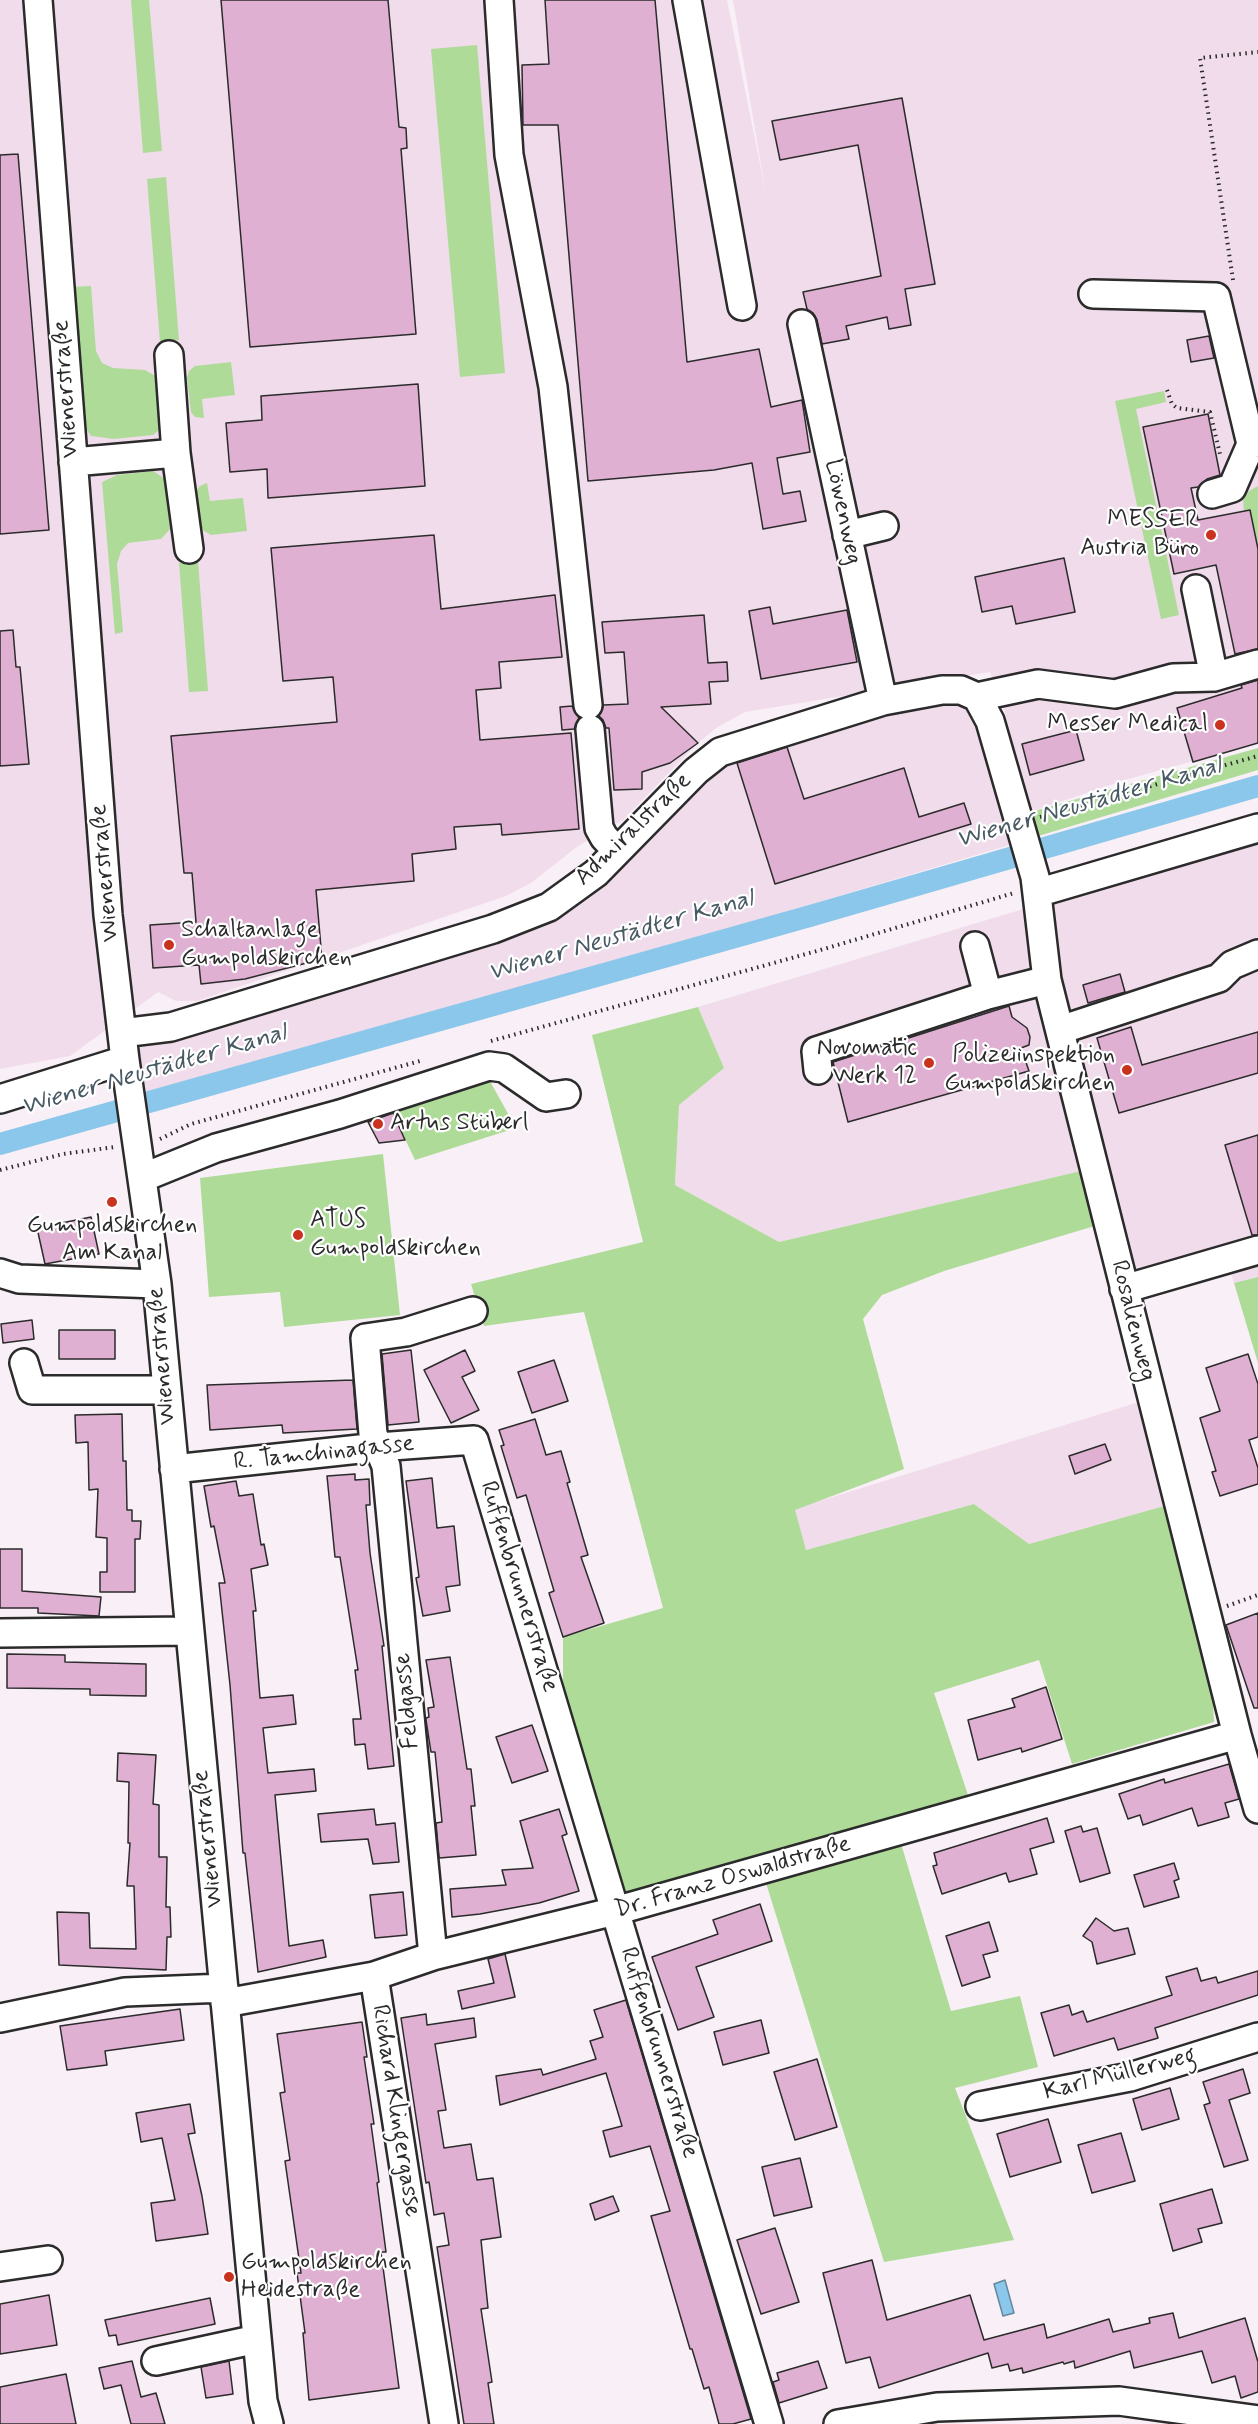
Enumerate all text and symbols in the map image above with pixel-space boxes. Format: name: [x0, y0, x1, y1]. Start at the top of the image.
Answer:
street label: Wienerstraße: [48, 319, 86, 459]
street label: Löwenweg: [817, 457, 867, 567]
place label: MESSER Austria Büro: [1080, 507, 1199, 563]
marker: MESSER Austria Büro: [1204, 528, 1218, 542]
place label: Messer Medical: [1047, 711, 1208, 739]
marker: Messer Medical: [1213, 718, 1227, 732]
water label: Wiener Neustädter Kanal: [953, 751, 1225, 857]
street label: Admiralstraße: [570, 767, 698, 893]
street label: Wienerstraße: [86, 803, 126, 943]
water label: Wiener Neustädter Kanal: [485, 884, 757, 990]
place label: Schaltanlage Gumpoldskirchen: [181, 917, 352, 973]
marker: Schaltanlage Gumpoldskirchen: [162, 938, 176, 952]
water label: Wiener Neustädter Kanal: [18, 1018, 290, 1124]
place label: Novomatic Werk 12: [817, 1035, 917, 1091]
place label: Polizeiinspektion Gumpoldskirchen: [944, 1042, 1115, 1098]
marker: Novomatic Werk 12: [922, 1056, 936, 1070]
marker: Polizeiinspektion Gumpoldskirchen: [1120, 1063, 1134, 1077]
place label: Artus Stüberl: [390, 1110, 529, 1138]
marker: Artus Stüberl: [371, 1117, 385, 1131]
marker: Gumpoldskirchen Am Kanal: [105, 1195, 119, 1209]
place label: ATUS Gumpoldskirchen: [310, 1207, 481, 1263]
place label: Gumpoldskirchen Am Kanal: [27, 1212, 197, 1268]
marker: ATUS Gumpoldskirchen: [291, 1228, 305, 1242]
street label: Rosalienweg: [1103, 1258, 1161, 1384]
street label: Wienerstraße: [143, 1286, 183, 1426]
street label: R. Tamchinagasse: [232, 1430, 416, 1478]
street label: Ruffenbrunnerstraße: [472, 1478, 564, 1696]
street label: Feldgasse: [389, 1652, 427, 1750]
street label: Wienerstraße: [187, 1769, 231, 1909]
street label: Dr. Franz Oswaldstraße: [612, 1831, 854, 1925]
street label: Ruffenbrunnerstraße: [612, 1944, 704, 2162]
street label: Richard Klingergasse: [364, 2003, 426, 2219]
street label: Karl Müllerweg: [1041, 2042, 1199, 2108]
place label: Gumpoldskirchen Heidestraße: [241, 2249, 412, 2305]
marker: Gumpoldskirchen Heidestraße: [222, 2270, 236, 2284]

